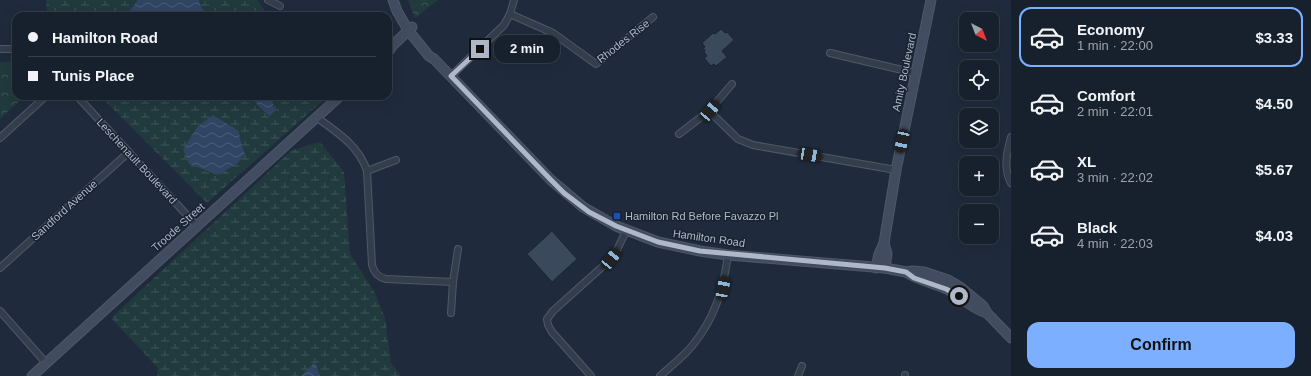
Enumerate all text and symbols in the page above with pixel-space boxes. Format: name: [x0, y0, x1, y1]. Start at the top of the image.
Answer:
north arrow: [959, 12, 999, 52]
map controls: [959, 12, 999, 244]
street label: Rhodes Rise: [594, 17, 652, 65]
icon: car: [1029, 19, 1065, 55]
text: Economy: [1077, 21, 1145, 38]
text: Hamilton Road: [52, 29, 158, 46]
text: $3.33: [1255, 29, 1293, 46]
street label: Amity Boulevard: [890, 32, 918, 112]
callout: 2 min: [494, 35, 560, 63]
text: 1 min · 22:00: [1077, 38, 1153, 53]
route end: [471, 40, 489, 58]
text: 2 min: [510, 41, 544, 56]
button: locate: [959, 60, 999, 100]
text: Tunis Place: [52, 67, 134, 84]
icon: car: [1029, 85, 1065, 121]
text: Comfort: [1077, 87, 1135, 104]
text: $4.50: [1255, 95, 1293, 112]
car: [698, 98, 722, 124]
text: 2 min · 22:01: [1077, 104, 1153, 119]
button: layers: [959, 108, 999, 148]
street label: Leschenault Boulevard: [94, 116, 180, 206]
car: [894, 128, 910, 154]
car: [797, 147, 823, 163]
icon: car: [1029, 151, 1065, 187]
text: XL: [1077, 153, 1096, 170]
button: +: [959, 156, 999, 196]
text: $5.67: [1255, 161, 1293, 178]
text: 3 min · 22:02: [1077, 170, 1153, 185]
street label: Sandford Avenue: [29, 177, 99, 243]
street label: Troode Street: [149, 200, 207, 254]
button: −: [959, 204, 999, 244]
place label: Hamilton Rd Before Favazzo Pl: [625, 210, 778, 222]
marker: Hamilton Rd Before Favazzo Pl: [612, 211, 622, 221]
icon: car: [1029, 217, 1065, 253]
text: Black: [1077, 219, 1117, 236]
street label: Hamilton Road: [672, 227, 746, 249]
text: $4.03: [1255, 227, 1293, 244]
text: 4 min · 22:03: [1077, 236, 1153, 251]
car: [599, 246, 623, 272]
car: [715, 275, 731, 301]
route start: [950, 287, 968, 305]
button: Confirm: [1027, 322, 1295, 368]

